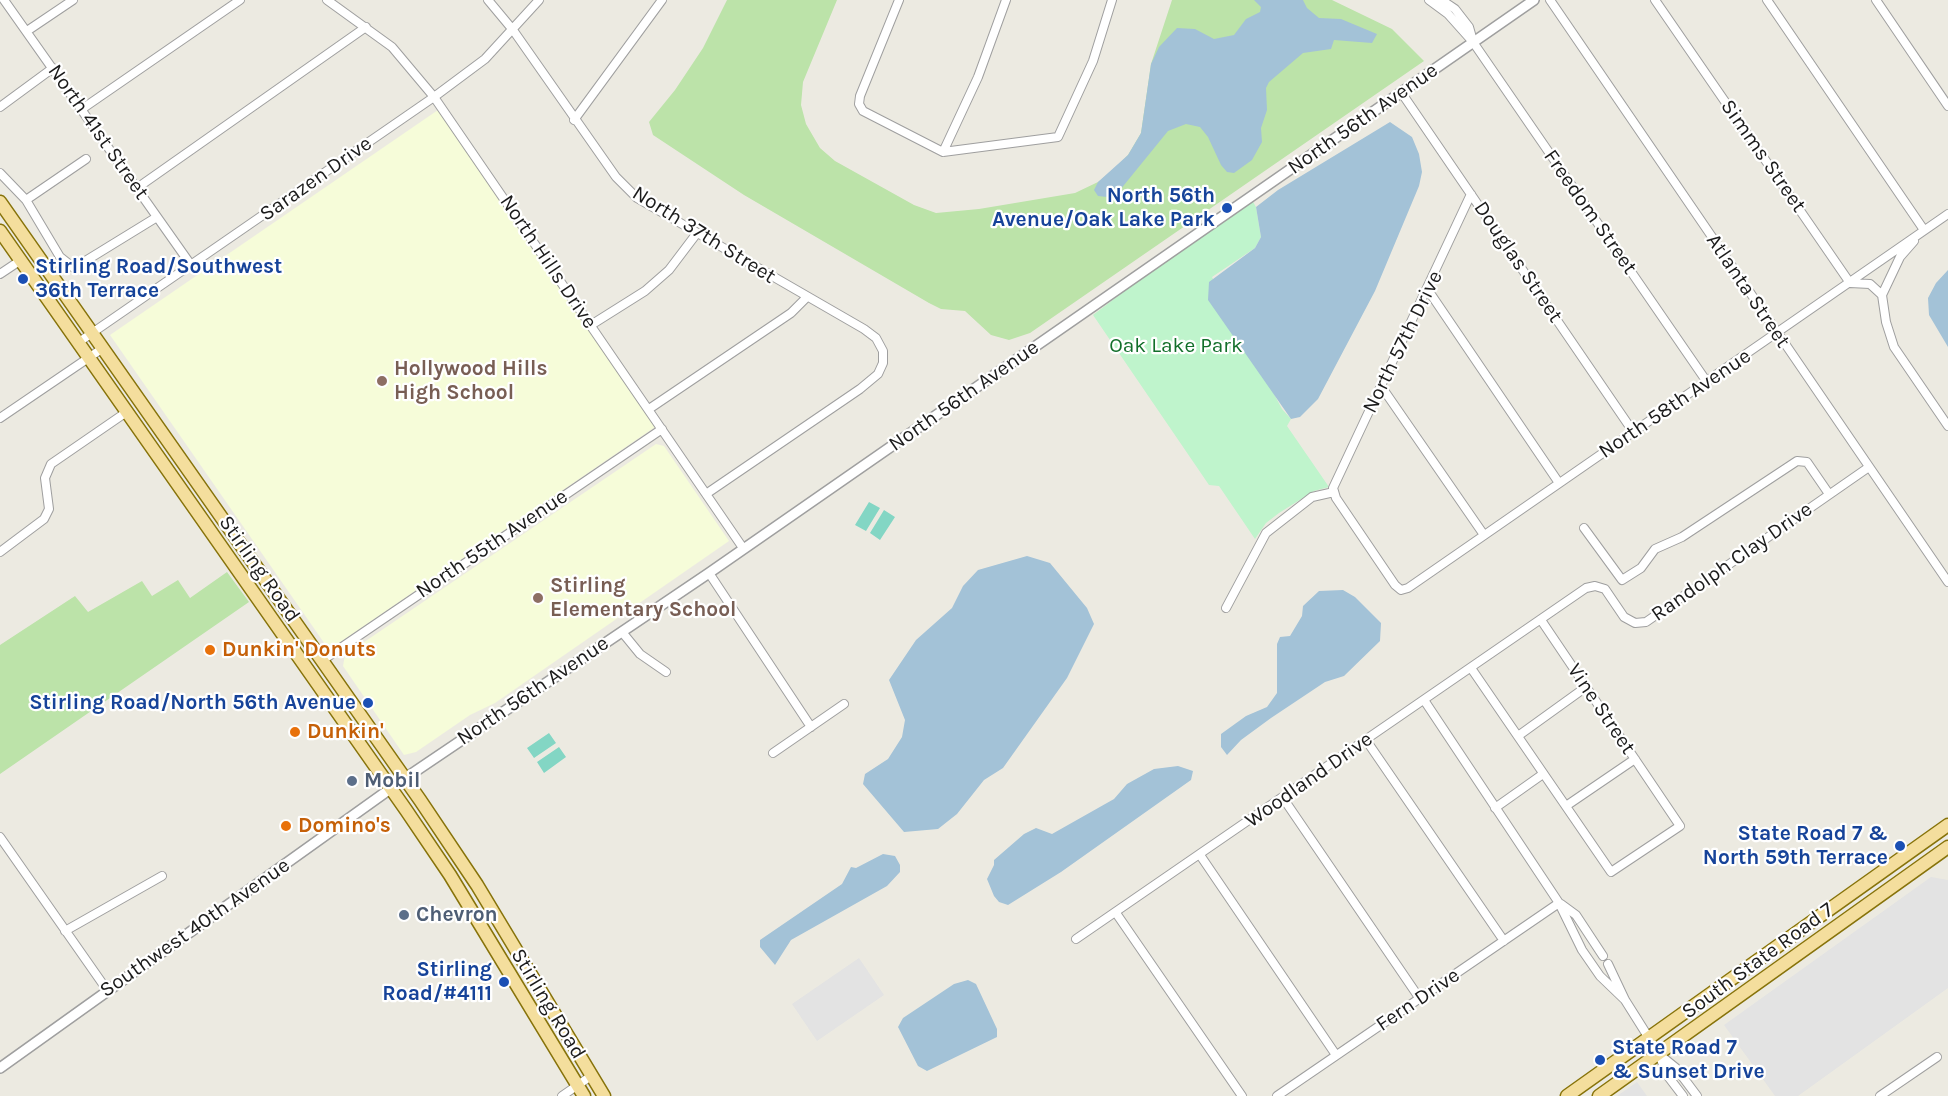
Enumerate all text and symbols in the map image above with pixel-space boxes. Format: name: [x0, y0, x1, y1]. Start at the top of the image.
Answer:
street label: North 56th Avenue: [1283, 58, 1443, 180]
street label: North 41st Street: [42, 60, 154, 204]
street label: Simms Street: [1715, 95, 1811, 217]
street label: Sarazen Drive: [255, 131, 377, 227]
street label: Freedom Street: [1538, 145, 1642, 279]
street label: North 37th Street: [628, 181, 780, 289]
place label: North 56th Avenue/Oak Lake Park: [992, 183, 1215, 233]
street label: North Hills Drive: [494, 190, 602, 334]
street label: Douglas Street: [1468, 197, 1568, 327]
marker: North 56th Avenue/Oak Lake Park: [1220, 201, 1234, 215]
street label: Atlanta Street: [1701, 229, 1795, 353]
place label: Stirling Road/Southwest 36th Terrace: [35, 254, 282, 304]
street label: North 57th Drive: [1358, 267, 1448, 417]
marker: Stirling Road/Southwest 36th Terrace: [16, 272, 30, 286]
park label: Oak Lake Park: [1109, 333, 1243, 359]
street label: North 56th Avenue: [884, 335, 1044, 457]
street label: North 58th Avenue: [1594, 344, 1756, 464]
place label: Hollywood Hills High School: [394, 356, 548, 406]
marker: Hollywood Hills High School: [375, 374, 389, 388]
street label: North 55th Avenue: [411, 484, 573, 604]
street label: Randolph Clay Drive: [1647, 497, 1817, 627]
street label: Stirling Road: [213, 511, 305, 627]
place label: Stirling Elementary School: [550, 573, 736, 623]
marker: Stirling Elementary School: [531, 591, 545, 605]
street label: North 56th Avenue: [452, 631, 614, 751]
place label: Dunkin' Donuts: [222, 637, 376, 663]
marker: Dunkin' Donuts: [203, 643, 217, 657]
street label: Vine Street: [1561, 659, 1641, 759]
place label: Stirling Road/North 56th Avenue: [29, 690, 356, 716]
marker: Stirling Road/North 56th Avenue: [361, 696, 375, 710]
place label: Dunkin': [307, 719, 384, 745]
marker: Dunkin': [288, 725, 302, 739]
street label: Woodland Drive: [1240, 727, 1378, 833]
place label: Mobil: [364, 768, 420, 794]
marker: Mobil: [345, 774, 359, 788]
place label: Domino's: [298, 813, 391, 839]
marker: Domino's: [279, 819, 293, 833]
place label: State Road 7 & North 59th Terrace: [1703, 821, 1888, 871]
marker: State Road 7 & North 59th Terrace: [1893, 839, 1907, 853]
street label: Southwest 40th Avenue: [95, 853, 295, 1003]
street label: South State Road 7: [1677, 897, 1839, 1025]
place label: Chevron: [416, 902, 498, 928]
marker: Chevron: [397, 908, 411, 922]
street label: Stirling Road: [505, 944, 591, 1064]
place label: Stirling Road/#4111: [382, 957, 492, 1007]
street label: Fern Drive: [1371, 963, 1465, 1037]
marker: Stirling Road/#4111: [497, 975, 511, 989]
place label: State Road 7 & Sunset Drive: [1612, 1035, 1765, 1085]
marker: State Road 7 & Sunset Drive: [1593, 1053, 1607, 1067]

